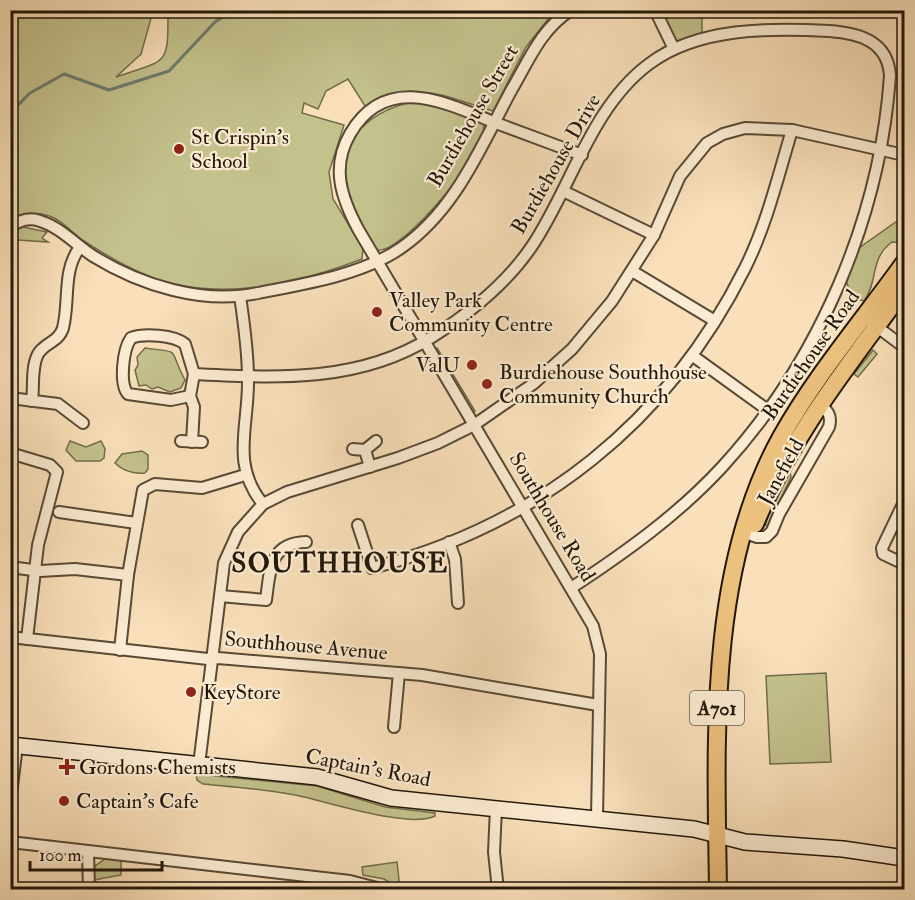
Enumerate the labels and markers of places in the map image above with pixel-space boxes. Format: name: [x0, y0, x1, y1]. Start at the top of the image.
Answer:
place label: St Crispin's School: [191, 124, 289, 175]
marker: St Crispin's School: [172, 142, 186, 156]
place label: Valley Park Community Centre: [389, 287, 553, 338]
marker: Valley Park Community Centre: [370, 305, 384, 319]
place label: ValU: [416, 352, 460, 379]
marker: ValU: [465, 358, 479, 372]
place label: Burdiehouse Southhouse Community Church: [499, 359, 707, 410]
marker: Burdiehouse Southhouse Community Church: [480, 377, 494, 391]
place label: KeyStore: [203, 679, 281, 706]
marker: KeyStore: [184, 685, 198, 699]
place label: Gordons Chemists: [79, 754, 236, 781]
marker: Gordons Chemists: [60, 760, 74, 774]
place label: Captain's Cafe: [76, 788, 199, 815]
marker: Captain's Cafe: [57, 794, 71, 808]

